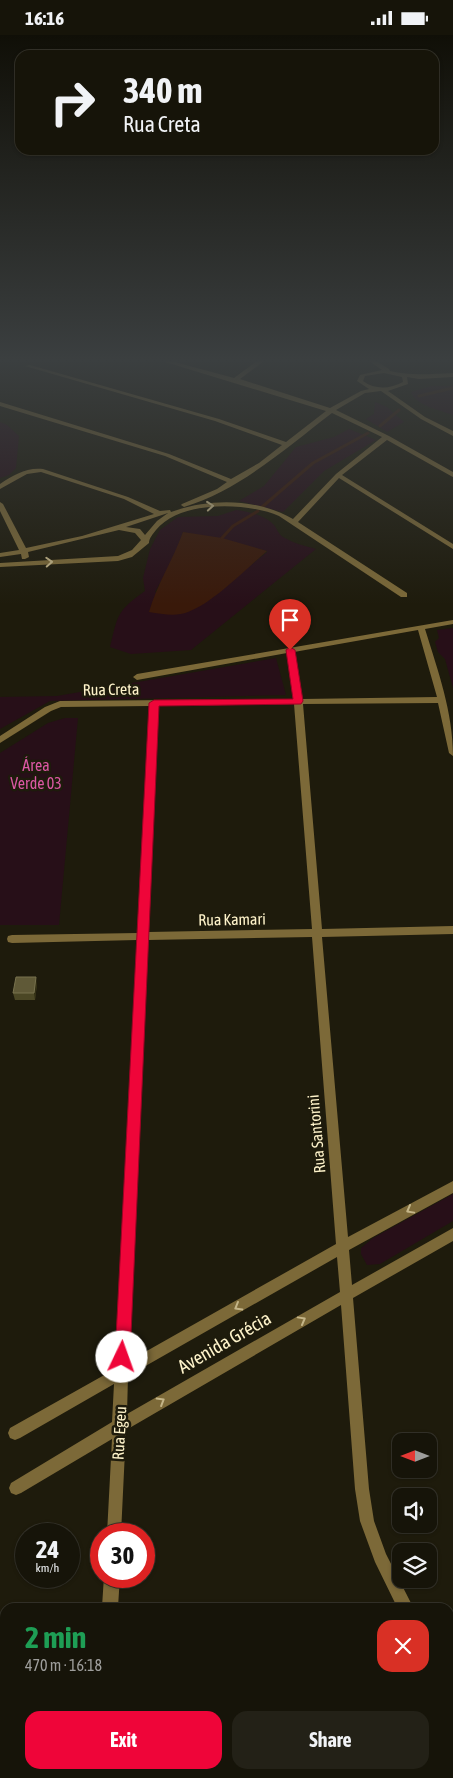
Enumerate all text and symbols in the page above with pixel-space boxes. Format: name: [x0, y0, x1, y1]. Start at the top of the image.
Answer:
text: 16:16: [25, 7, 64, 29]
icon: right: [40, 70, 105, 135]
text: 340 m: [123, 70, 202, 110]
text: Rua Creta: [123, 111, 201, 137]
one-way arrow: [206, 501, 214, 512]
one-way arrow: [45, 557, 53, 567]
pin: [269, 599, 311, 650]
icon: arrive: [276, 606, 304, 634]
street label: Rua Creta: [83, 680, 139, 698]
park label: Área Verde 03: [10, 756, 62, 792]
street label: Rua Kamari: [198, 909, 266, 929]
street label: Rua Santorini: [304, 1094, 328, 1174]
one-way arrow: [407, 1204, 416, 1214]
one-way arrow: [235, 1300, 244, 1310]
street label: Avenida Grécia: [173, 1306, 275, 1378]
one-way arrow: [296, 1317, 305, 1327]
position arrow: [95, 1330, 147, 1382]
one-way arrow: [155, 1398, 164, 1408]
street label: Rua Egeu: [109, 1406, 130, 1460]
north arrow: [392, 1433, 438, 1477]
map controls: [392, 1433, 437, 1588]
button: sound: [392, 1488, 437, 1533]
speed limit sign: 30: [90, 1523, 155, 1588]
text: 24: [36, 1535, 59, 1563]
button: layers: [392, 1543, 437, 1588]
text: km/h: [36, 1561, 59, 1575]
text: 2 min: [25, 1620, 86, 1654]
button: close: [377, 1620, 429, 1672]
text: 470 m · 16:18: [25, 1656, 102, 1674]
button: Exit: [25, 1711, 222, 1769]
button: Share: [232, 1711, 429, 1769]

